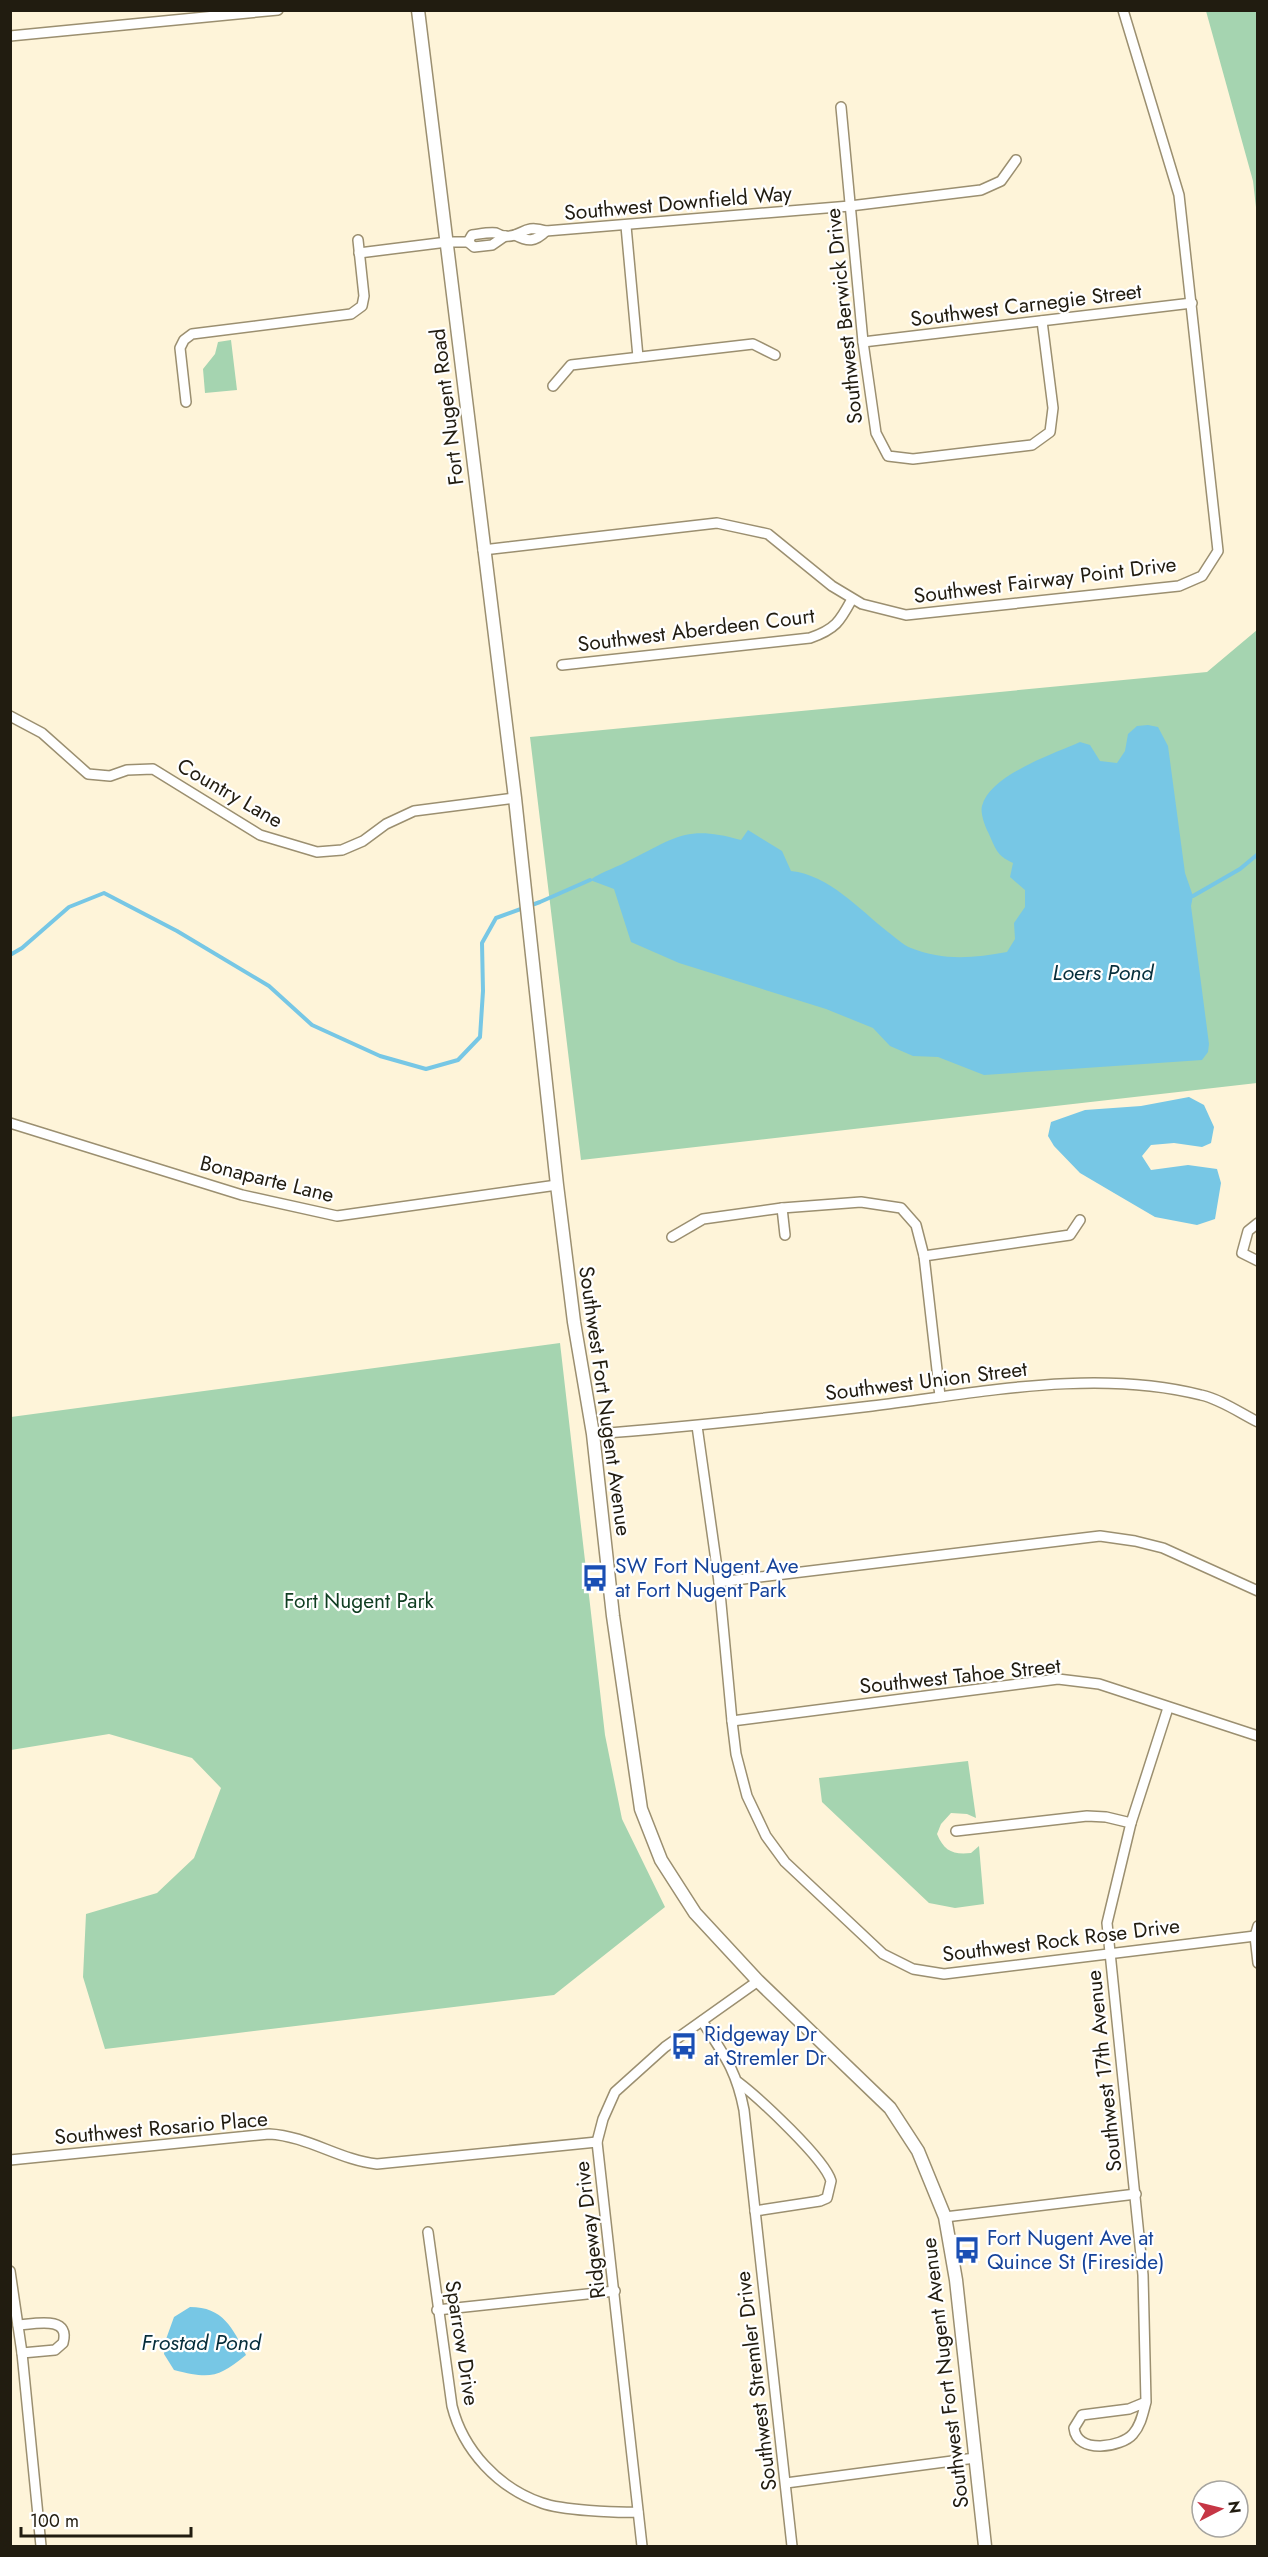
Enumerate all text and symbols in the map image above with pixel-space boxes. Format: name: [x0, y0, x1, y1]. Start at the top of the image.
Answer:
street label: Southwest Downfield Way: [563, 178, 794, 228]
street label: Southwest Berwick Drive: [818, 206, 870, 425]
street label: Southwest Carnegie Street: [909, 276, 1143, 334]
street label: Fort Nugent Road: [423, 327, 471, 487]
street label: Southwest Fairway Point Drive: [912, 549, 1178, 611]
street label: Southwest Aberdeen Court: [576, 601, 816, 659]
street label: Country Lane: [172, 751, 289, 836]
water label: Loers Pond: [1053, 956, 1155, 988]
street label: Bonaparte Lane: [197, 1148, 337, 1210]
street label: Southwest Fort Nugent Avenue: [571, 1264, 639, 1538]
street label: Southwest Union Street: [823, 1354, 1029, 1408]
place label: SW Fort Nugent Ave at Fort Nugent Park: [615, 1551, 799, 1605]
bus stop icon: SW Fort Nugent Ave at Fort Nugent Park: [580, 1563, 610, 1593]
park label: Fort Nugent Park: [284, 1586, 435, 1616]
street label: Southwest Tahoe Street: [858, 1651, 1062, 1701]
street label: Southwest Rock Rose Drive: [941, 1911, 1182, 1969]
street label: Southwest 17th Avenue: [1078, 1968, 1130, 2173]
place label: Ridgeway Dr at Stremler Dr: [704, 2019, 827, 2073]
bus stop icon: Ridgeway Dr at Stremler Dr: [669, 2031, 699, 2061]
street label: Southwest Rosario Place: [53, 2104, 269, 2152]
street label: Ridgeway Drive: [567, 2159, 613, 2300]
place label: Fort Nugent Ave at Quince St (Fireside): [987, 2223, 1165, 2277]
bus stop icon: Fort Nugent Ave at Quince St (Fireside): [952, 2235, 982, 2265]
street label: Southwest Fort Nugent Avenue: [913, 2236, 976, 2510]
street label: Southwest Stremler Drive: [728, 2269, 784, 2493]
street label: Sparrow Drive: [437, 2278, 487, 2408]
water label: Frostad Pond: [141, 2326, 263, 2358]
north arrow: [1190, 2479, 1250, 2539]
scale bar: [21, 2500, 190, 2538]
text: N: [1222, 2500, 1247, 2515]
text: 100 m: [30, 2508, 79, 2534]

